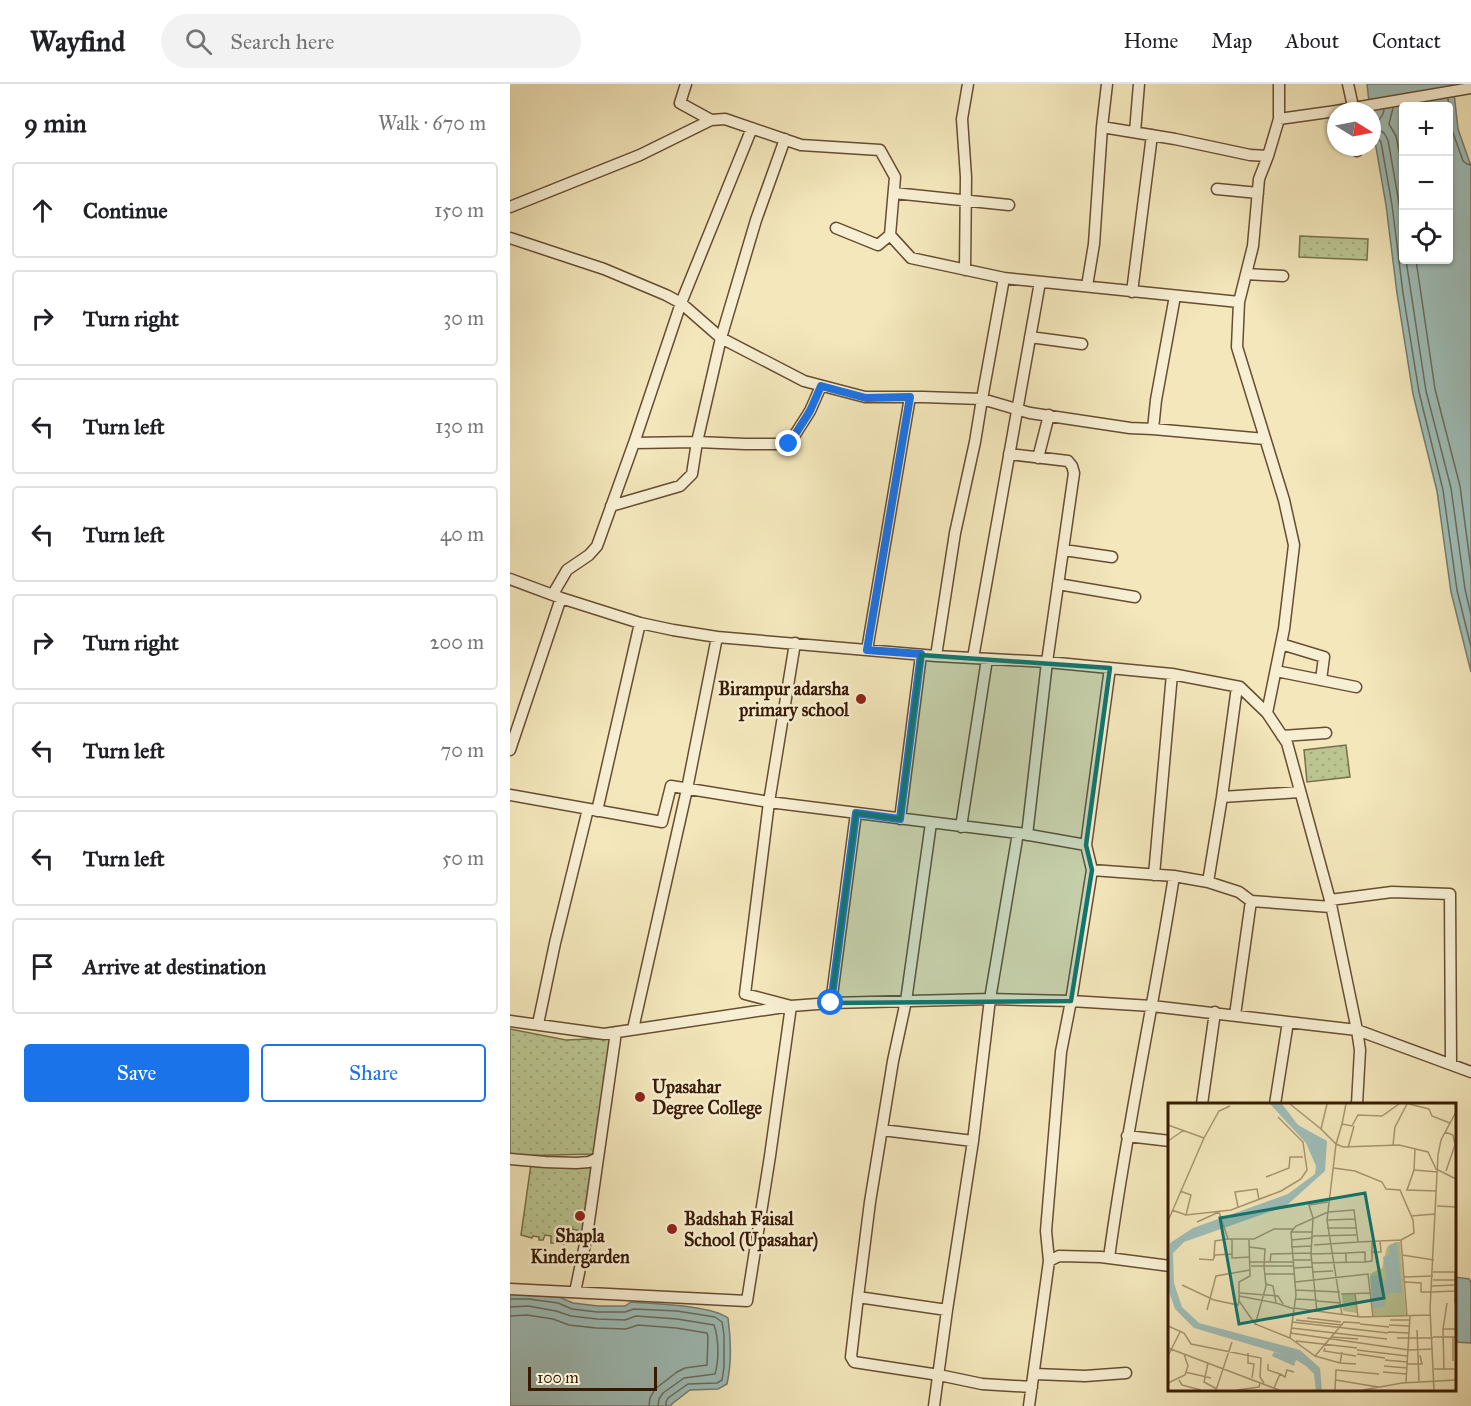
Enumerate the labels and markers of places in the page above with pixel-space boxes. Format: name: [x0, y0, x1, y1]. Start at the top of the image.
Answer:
place label: Birampur adarsha primary school: [718, 678, 850, 722]
marker: Birampur adarsha primary school: [854, 692, 868, 706]
place label: Upasahar Degree College: [652, 1076, 763, 1120]
marker: Upasahar Degree College: [633, 1090, 647, 1104]
place label: Badshah Faisal School (Upasahar): [684, 1208, 818, 1252]
marker: Shapla Kindergarden: [573, 1209, 587, 1223]
marker: Badshah Faisal School (Upasahar): [665, 1222, 679, 1236]
place label: Shapla Kindergarden: [530, 1225, 630, 1269]

